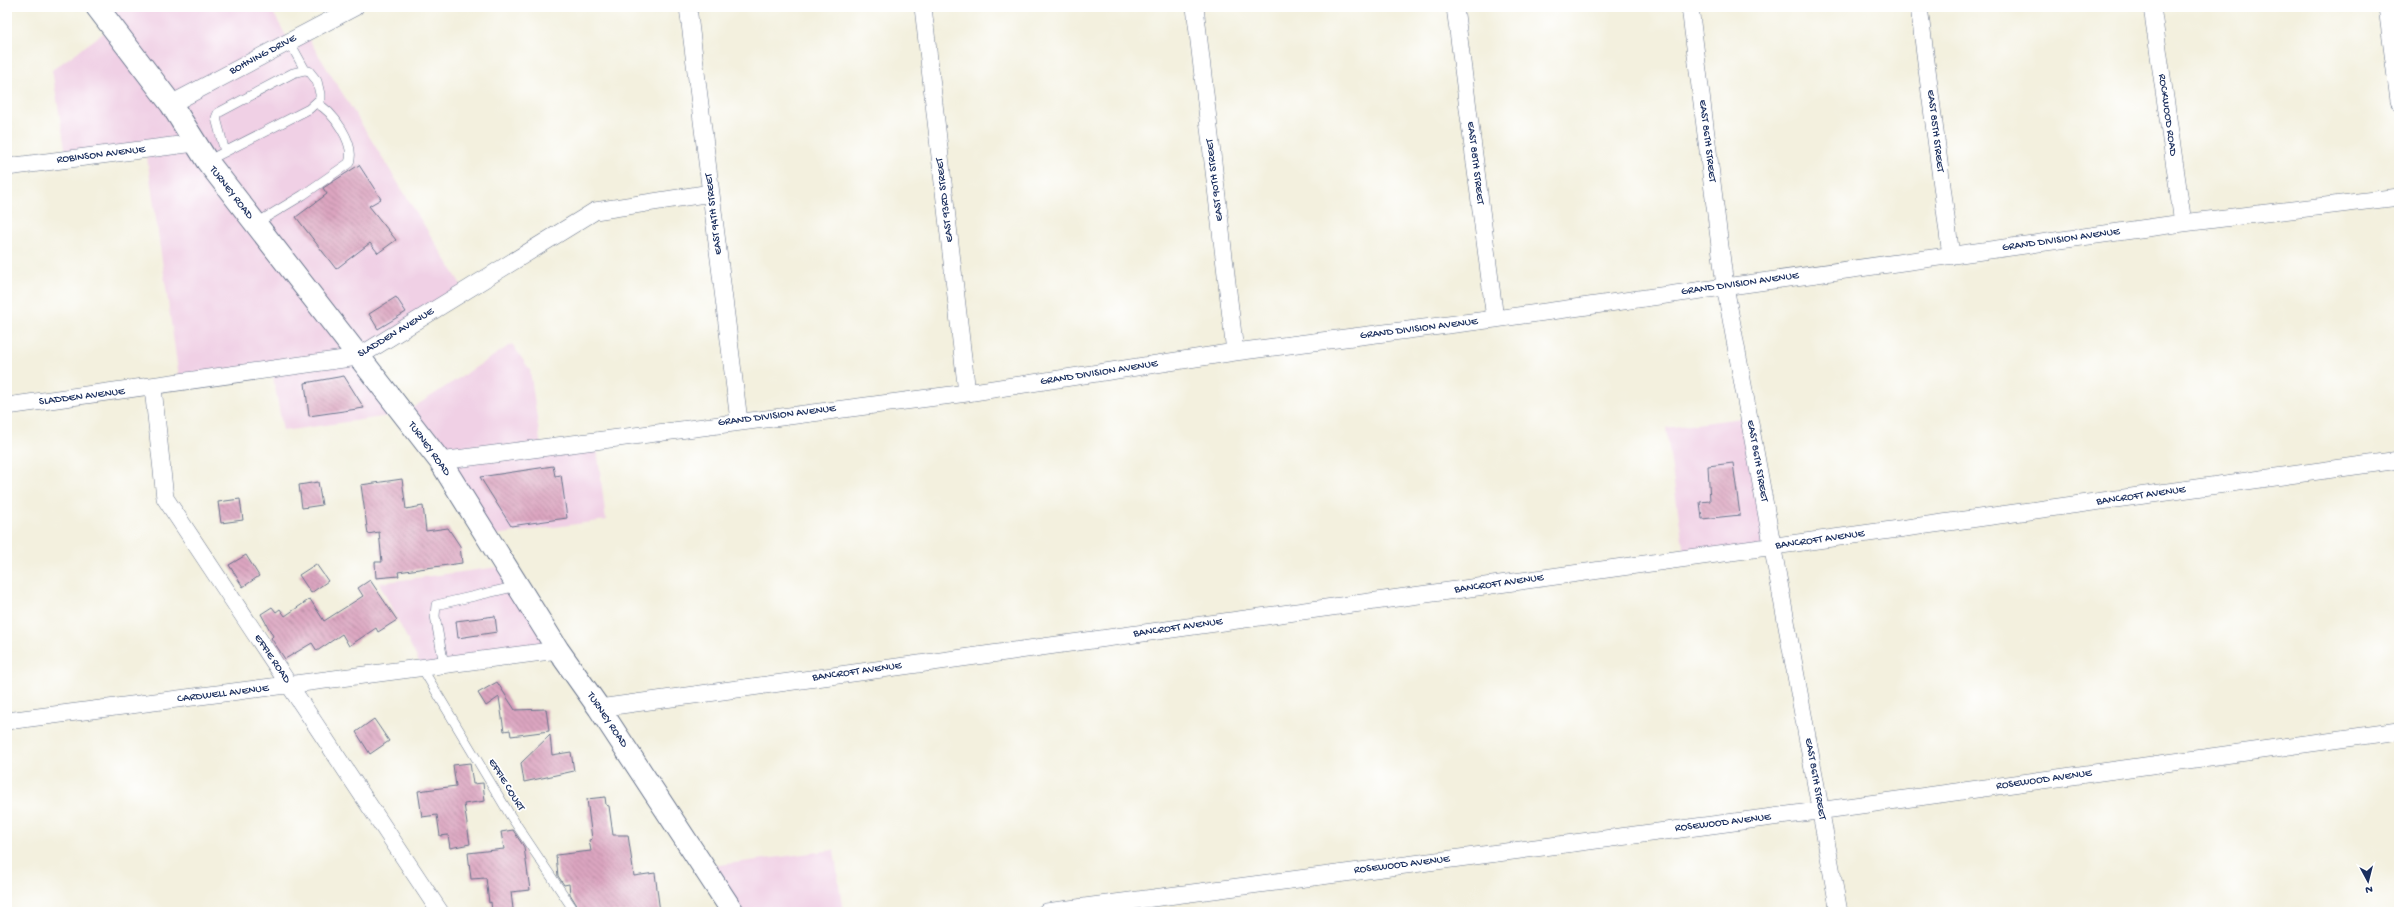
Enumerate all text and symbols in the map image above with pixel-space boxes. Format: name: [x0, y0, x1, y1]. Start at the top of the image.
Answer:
street label: BOHNING DRIVE: [227, 32, 299, 78]
street label: ROCKWOOD ROAD: [2155, 73, 2179, 158]
street label: EAST 85TH STREET: [1924, 89, 1946, 174]
street label: EAST 86TH STREET: [1696, 99, 1718, 184]
street label: EAST 88TH STREET: [1464, 121, 1486, 206]
street label: EAST 90TH STREET: [1204, 137, 1226, 222]
street label: ROBINSON AVENUE: [56, 143, 147, 166]
street label: EAST 93RD STREET: [934, 156, 956, 243]
street label: TURNEY ROAD: [206, 163, 256, 223]
street label: EAST 94TH STREET: [703, 172, 725, 256]
street label: GRAND DIVISION AVENUE: [2001, 226, 2122, 254]
street label: GRAND DIVISION AVENUE: [1680, 270, 1801, 298]
street label: SLADDEN AVENUE: [356, 305, 437, 360]
street label: GRAND DIVISION AVENUE: [1359, 316, 1480, 342]
street label: GRAND DIVISION AVENUE: [1039, 358, 1160, 388]
street label: SLADDEN AVENUE: [38, 386, 127, 408]
street label: GRAND DIVISION AVENUE: [717, 403, 838, 429]
street label: TURNEY ROAD: [405, 419, 453, 479]
street label: EAST 86TH STREET: [1744, 419, 1770, 504]
street label: BANCROFT AVENUE: [2095, 484, 2188, 508]
street label: BANCROFT AVENUE: [1774, 528, 1867, 552]
street label: BANCROFT AVENUE: [1453, 572, 1546, 596]
street label: BANCROFT AVENUE: [1132, 616, 1225, 640]
street label: EFFIE ROAD: [251, 632, 293, 686]
street label: BANCROFT AVENUE: [811, 660, 904, 684]
street label: CARDWELL AVENUE: [177, 682, 271, 706]
street label: TURNEY ROAD: [584, 689, 630, 751]
street label: EAST 86TH STREET: [1802, 737, 1828, 822]
street label: EFFIE COURT: [485, 757, 527, 814]
street label: ROSEWOOD AVENUE: [1995, 767, 2094, 793]
street label: ROSEWOOD AVENUE: [1674, 811, 1773, 835]
street label: ROSEWOOD AVENUE: [1353, 853, 1452, 877]
north arrow: [2348, 861, 2388, 901]
text: N: [2365, 883, 2373, 895]

